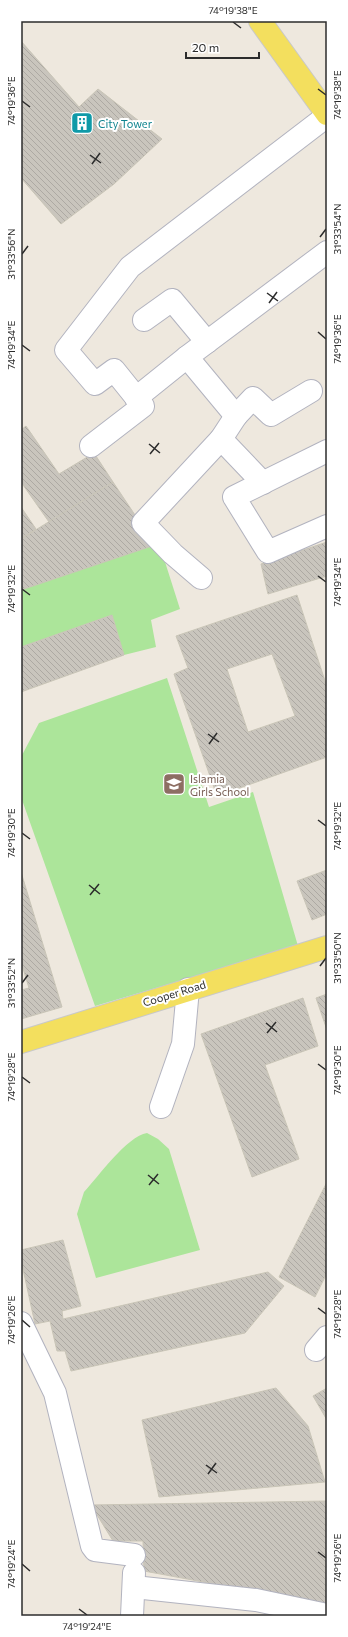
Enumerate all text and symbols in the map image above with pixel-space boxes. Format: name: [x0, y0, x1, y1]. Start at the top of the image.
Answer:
text: 74°19'38"E: [208, 4, 258, 16]
scale bar: [186, 34, 259, 60]
text: 20 m: [192, 40, 219, 54]
text: 74°19'38"E: [331, 70, 343, 120]
text: 74°19'36"E: [5, 76, 17, 126]
building icon: City Tower: [69, 110, 95, 136]
place label: City Tower: [98, 117, 153, 130]
text: 31°33'54"N: [331, 203, 343, 255]
text: 31°33'56"N: [5, 228, 17, 280]
text: 74°19'36"E: [331, 314, 343, 364]
text: 74°19'34"E: [5, 320, 17, 370]
text: 74°19'34"E: [331, 557, 343, 607]
text: 74°19'32"E: [5, 565, 17, 613]
school or university icon: Islamia Girls School: [161, 771, 187, 797]
place label: Islamia Girls School: [190, 772, 249, 798]
text: 74°19'32"E: [331, 802, 343, 850]
text: 74°19'30"E: [5, 808, 17, 858]
text: 31°33'50"N: [331, 932, 343, 984]
text: 31°33'52"N: [5, 958, 17, 1008]
street label: Cooper Road: [141, 977, 207, 1009]
text: 74°19'30"E: [331, 1045, 343, 1095]
text: 74°19'28"E: [5, 1052, 17, 1101]
text: 74°19'28"E: [331, 1289, 343, 1338]
text: 74°19'26"E: [5, 1295, 17, 1344]
text: 74°19'26"E: [331, 1533, 343, 1582]
text: 74°19'24"E: [5, 1540, 17, 1588]
text: 74°19'24"E: [63, 1620, 111, 1632]

